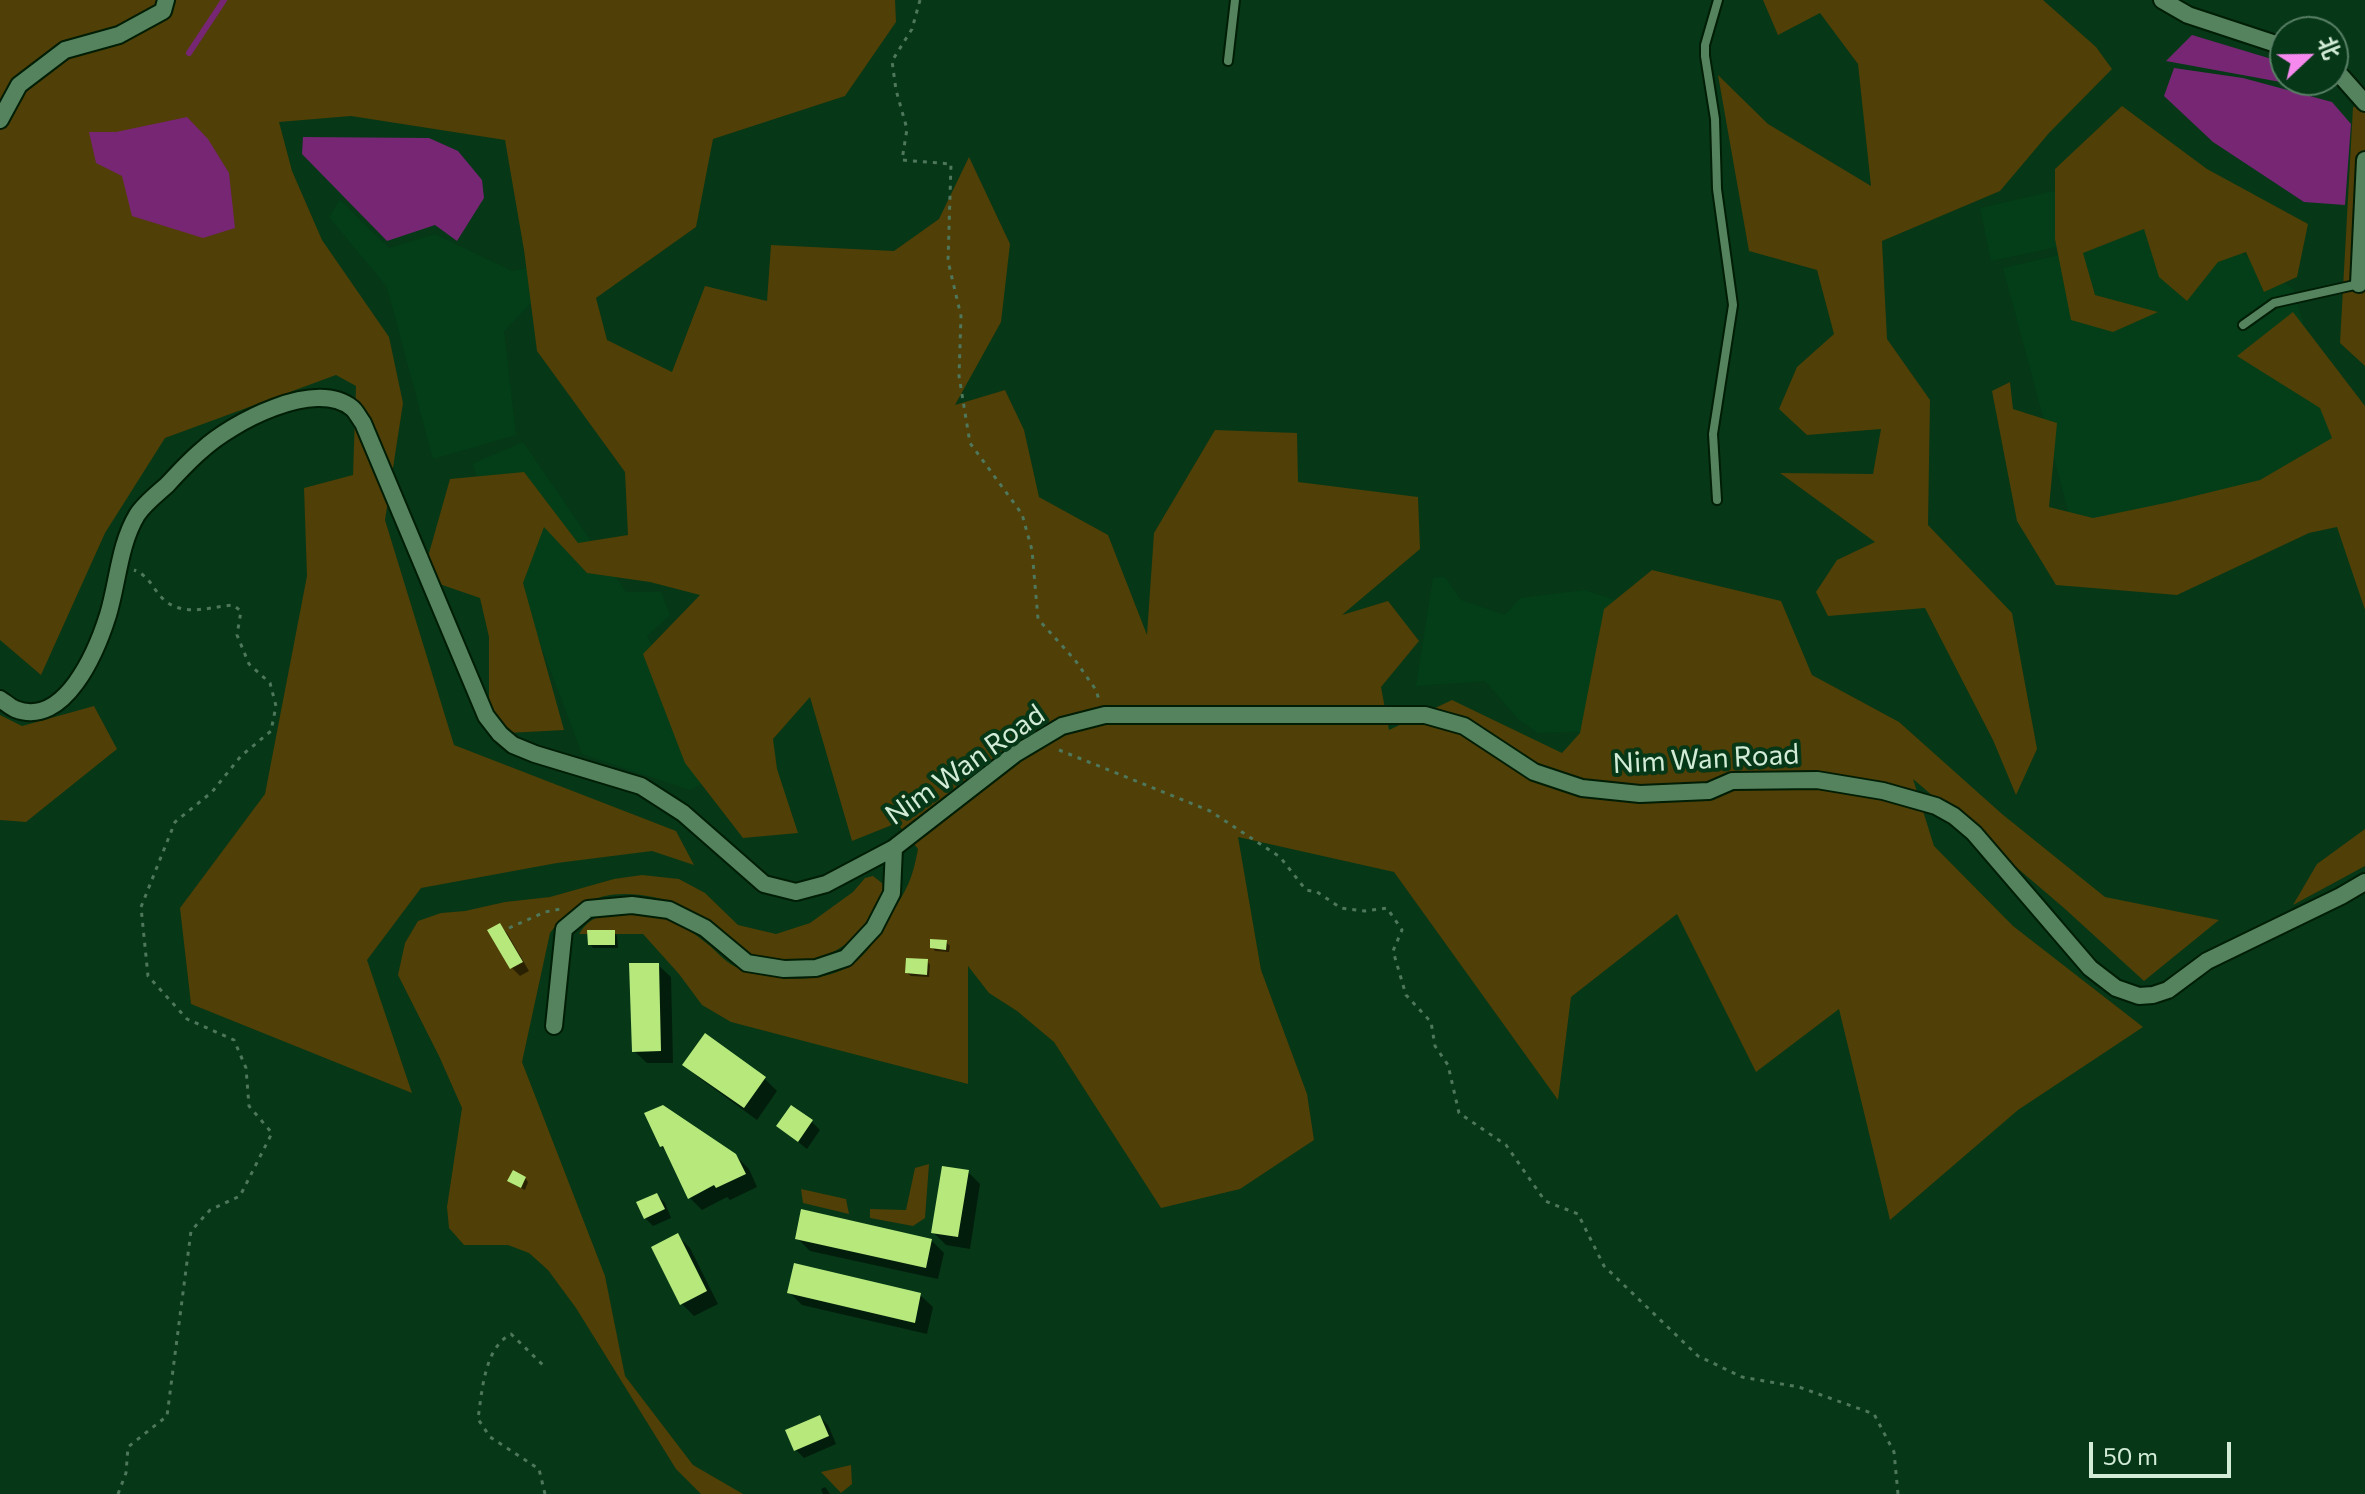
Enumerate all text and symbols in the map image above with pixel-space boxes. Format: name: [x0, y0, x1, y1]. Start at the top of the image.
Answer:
north arrow: [2269, 16, 2349, 96]
text: 北: [2313, 32, 2346, 63]
street label: Nim Wan Road: [879, 698, 1051, 832]
street label: Nim Wan Road: [1612, 737, 1800, 781]
scale bar: [2093, 1426, 2235, 1476]
text: 50 m: [2103, 1441, 2158, 1470]

